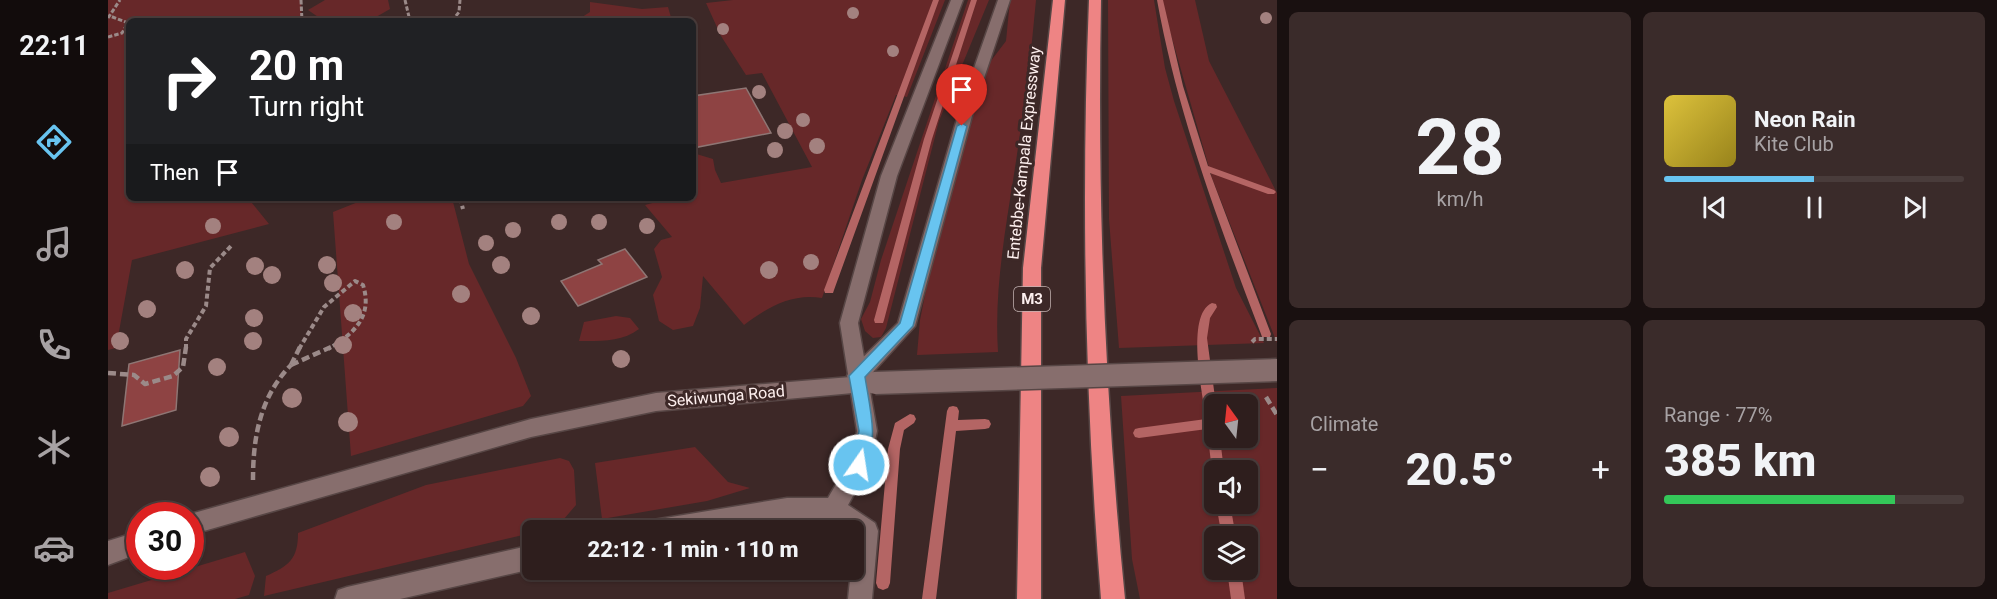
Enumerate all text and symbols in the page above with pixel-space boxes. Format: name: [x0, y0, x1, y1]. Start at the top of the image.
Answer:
text: 22:11: [19, 30, 89, 62]
text: 20 m: [249, 41, 344, 90]
icon: right: [150, 42, 228, 120]
street label: Entebbe-Kampala Expressway: [1003, 45, 1045, 260]
pin: [936, 64, 987, 126]
icon: arrive: [945, 73, 978, 106]
text: Turn right: [249, 91, 364, 123]
text: 28: [1415, 102, 1505, 193]
text: Neon Rain: [1754, 107, 1856, 132]
icon: directions: [33, 121, 75, 163]
text: Kite Club: [1754, 132, 1834, 156]
icon: arrive: [211, 156, 244, 189]
text: Then: [150, 160, 199, 185]
text: km/h: [1437, 187, 1483, 211]
icon: previous: [1698, 191, 1731, 224]
icon: pause: [1798, 191, 1831, 224]
icon: next: [1898, 191, 1931, 224]
icon: music: [33, 223, 75, 265]
road number: M3: [1014, 287, 1050, 311]
icon: phone: [33, 324, 75, 366]
street label: Sekiwunga Road: [666, 381, 786, 411]
north arrow: [1204, 394, 1258, 448]
map controls: [1204, 394, 1258, 580]
text: Range · 77%: [1664, 403, 1772, 427]
text: Climate: [1310, 412, 1378, 436]
icon: climate: [33, 426, 75, 468]
position arrow: [827, 433, 891, 497]
text: 385 km: [1664, 434, 1816, 487]
text: 20.5°: [1406, 443, 1515, 496]
text: −: [1310, 450, 1329, 489]
text: +: [1591, 450, 1610, 489]
button: sound: [1204, 460, 1258, 514]
speed limit sign: 30: [126, 502, 204, 580]
button: layers: [1204, 526, 1258, 580]
icon: car: [33, 527, 75, 569]
text: 22:12 · 1 min · 110 m: [588, 537, 798, 562]

